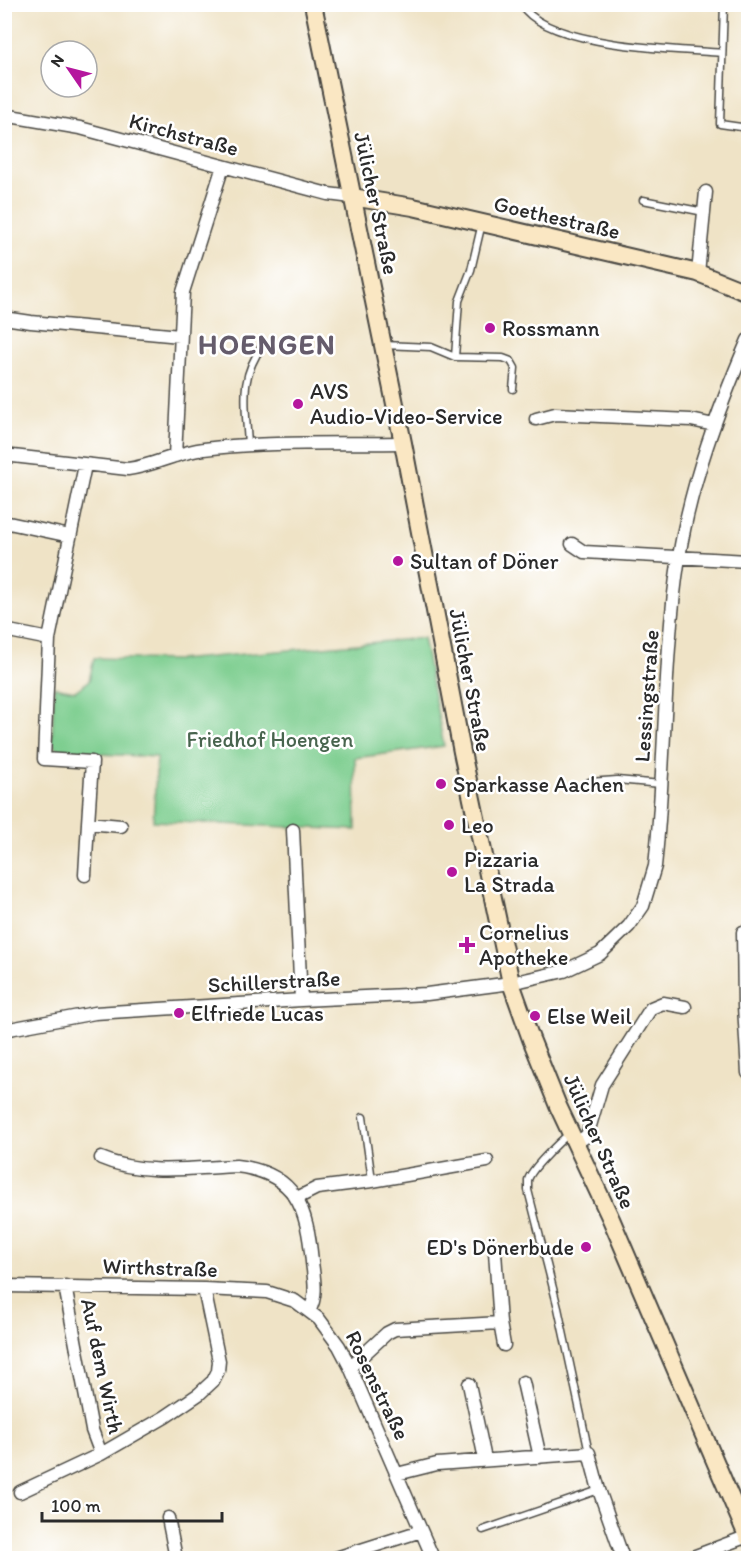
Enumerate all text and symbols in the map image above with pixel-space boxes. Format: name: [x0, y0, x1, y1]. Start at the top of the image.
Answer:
north arrow: [39, 39, 99, 99]
text: N: [46, 51, 68, 71]
street label: Kirchstraße: [126, 107, 242, 162]
street label: Jülicher Straße: [348, 129, 405, 277]
street label: Goethestraße: [491, 190, 623, 245]
place label: Rossmann: [502, 315, 600, 342]
marker: Rossmann: [483, 321, 497, 335]
district label: HOENGEN: [198, 327, 336, 361]
place label: AVS Audio-Video-Service: [310, 378, 503, 430]
marker: AVS Audio-Video-Service: [291, 397, 305, 411]
place label: Sultan of Döner: [410, 548, 559, 575]
marker: Sultan of Döner: [391, 554, 405, 568]
street label: Jülicher Straße: [443, 606, 498, 754]
street label: Lessingstraße: [628, 629, 665, 763]
park label: Friedhof Hoengen: [187, 726, 354, 753]
place label: Sparkasse Aachen: [453, 771, 624, 798]
marker: Sparkasse Aachen: [434, 777, 448, 791]
place label: Leo: [461, 812, 494, 839]
marker: Leo: [442, 818, 456, 832]
place label: Pizzaria La Strada: [464, 846, 555, 898]
marker: Pizzaria La Strada: [445, 865, 459, 879]
place label: Cornelius Apotheke: [479, 919, 569, 971]
marker: Cornelius Apotheke: [460, 938, 474, 952]
street label: Schillerstraße: [207, 965, 341, 998]
place label: Elfriede Lucas: [191, 1000, 324, 1027]
place label: Else Weil: [547, 1003, 632, 1030]
marker: Elfriede Lucas: [172, 1006, 186, 1020]
marker: Else Weil: [528, 1009, 542, 1023]
street label: Jülicher Straße: [558, 1069, 641, 1213]
place label: ED's Dönerbude: [426, 1234, 574, 1261]
marker: ED's Dönerbude: [579, 1240, 593, 1254]
street label: Wirthstraße: [102, 1252, 218, 1283]
street label: Auf dem Wirth: [75, 1296, 130, 1437]
street label: Rosenstraße: [339, 1326, 416, 1444]
scale bar: [42, 1485, 222, 1523]
text: 100 m: [51, 1495, 101, 1517]

